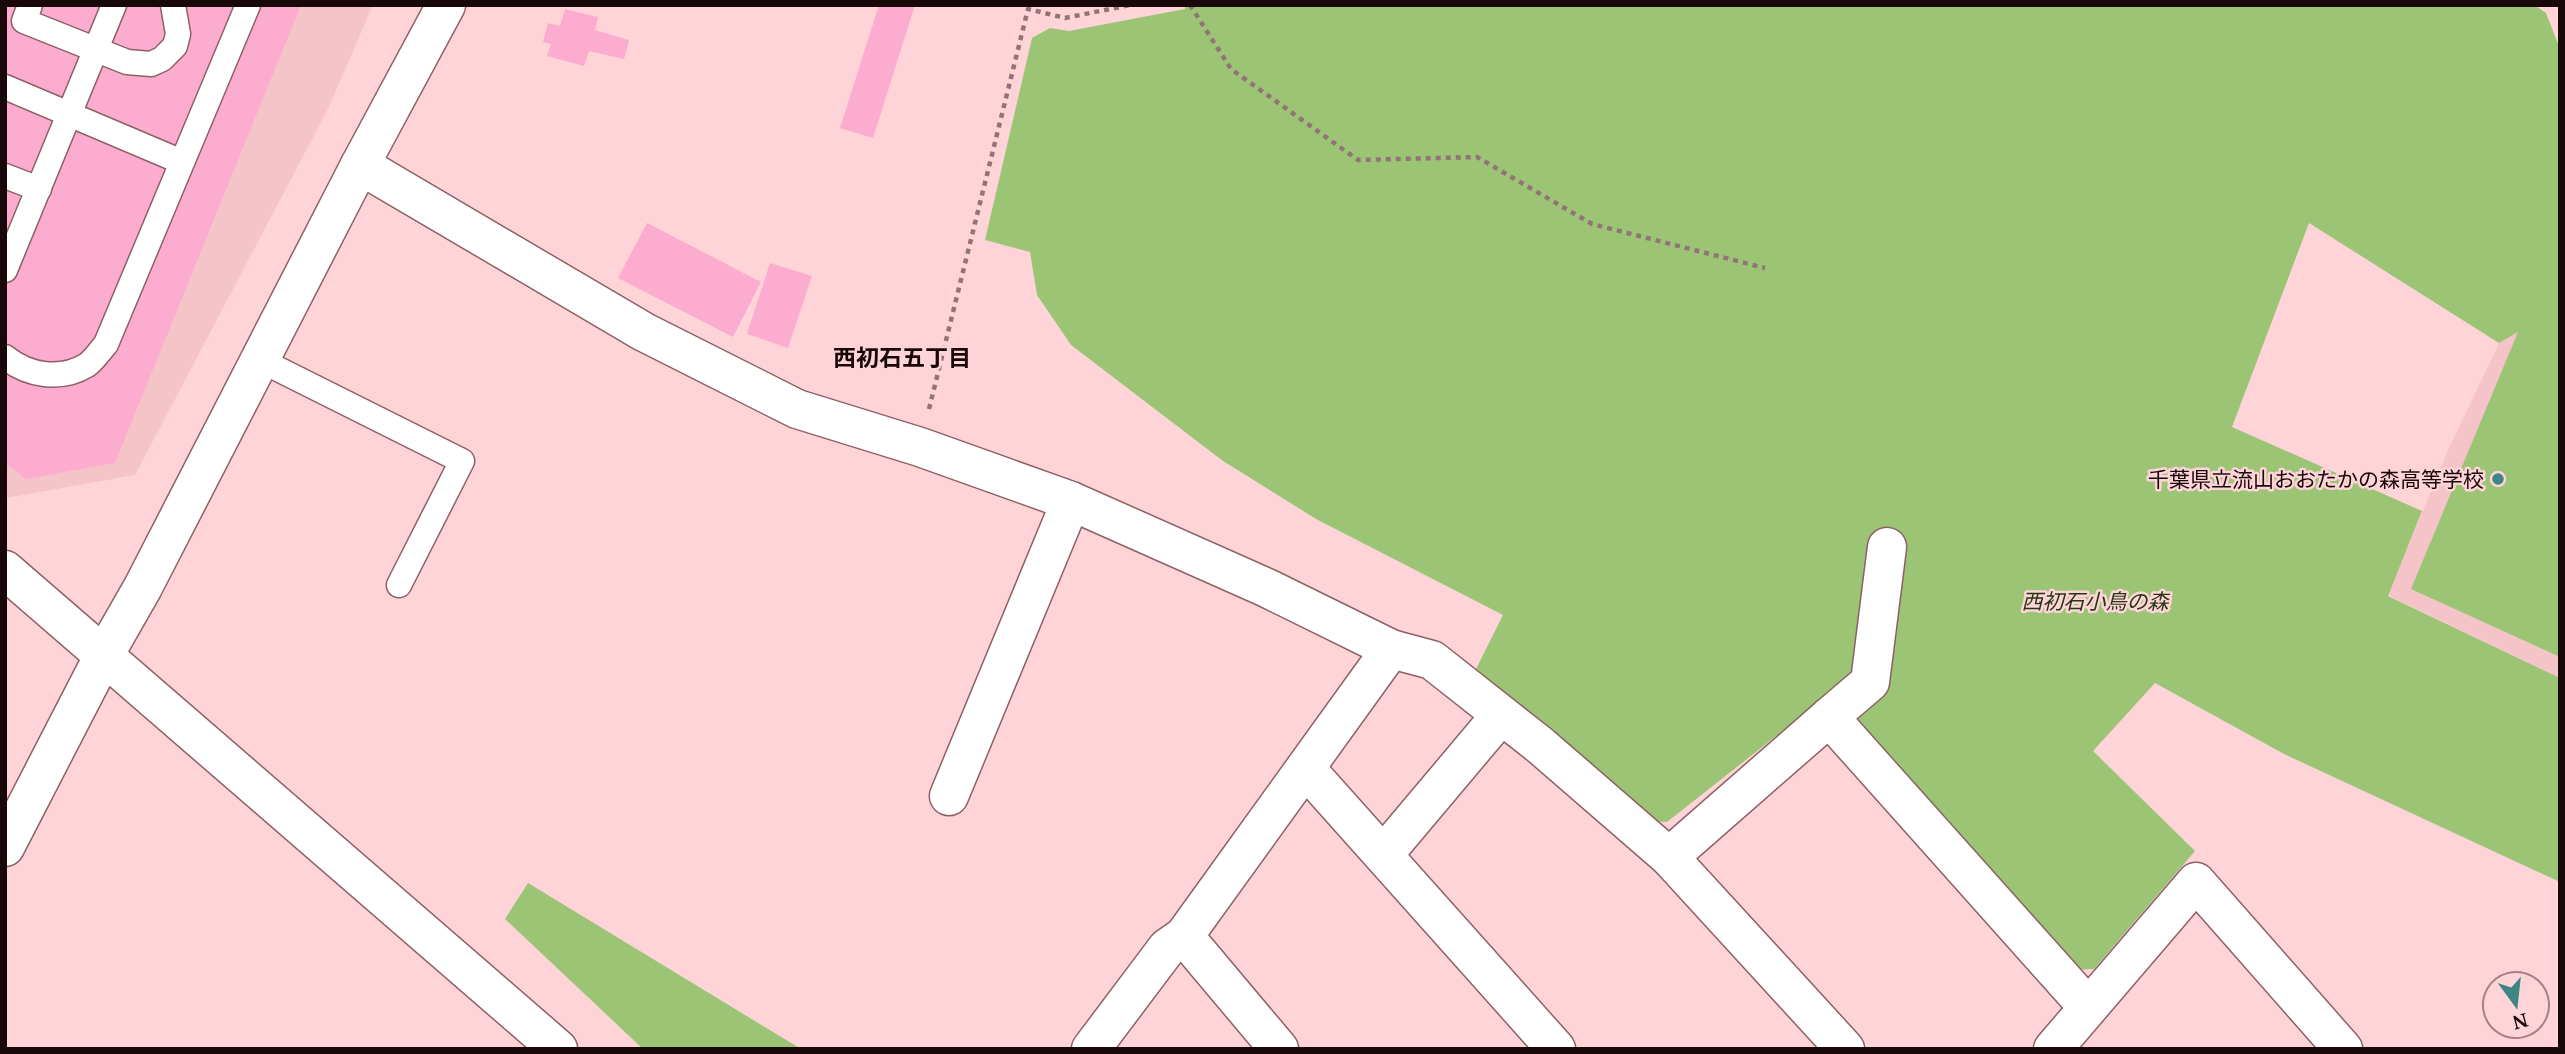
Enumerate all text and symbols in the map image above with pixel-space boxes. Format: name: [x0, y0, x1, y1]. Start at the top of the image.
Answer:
district label: 西初石五丁目: [833, 341, 971, 373]
place label: 千葉県立流山おおたかの森高等学校: [2148, 465, 2484, 493]
marker: 千葉県立流山おおたかの森高等学校: [2490, 471, 2506, 487]
park label: 西初石小鳥の森: [2022, 587, 2170, 615]
north arrow: [2481, 970, 2551, 1040]
text: N: [2510, 1007, 2531, 1036]

